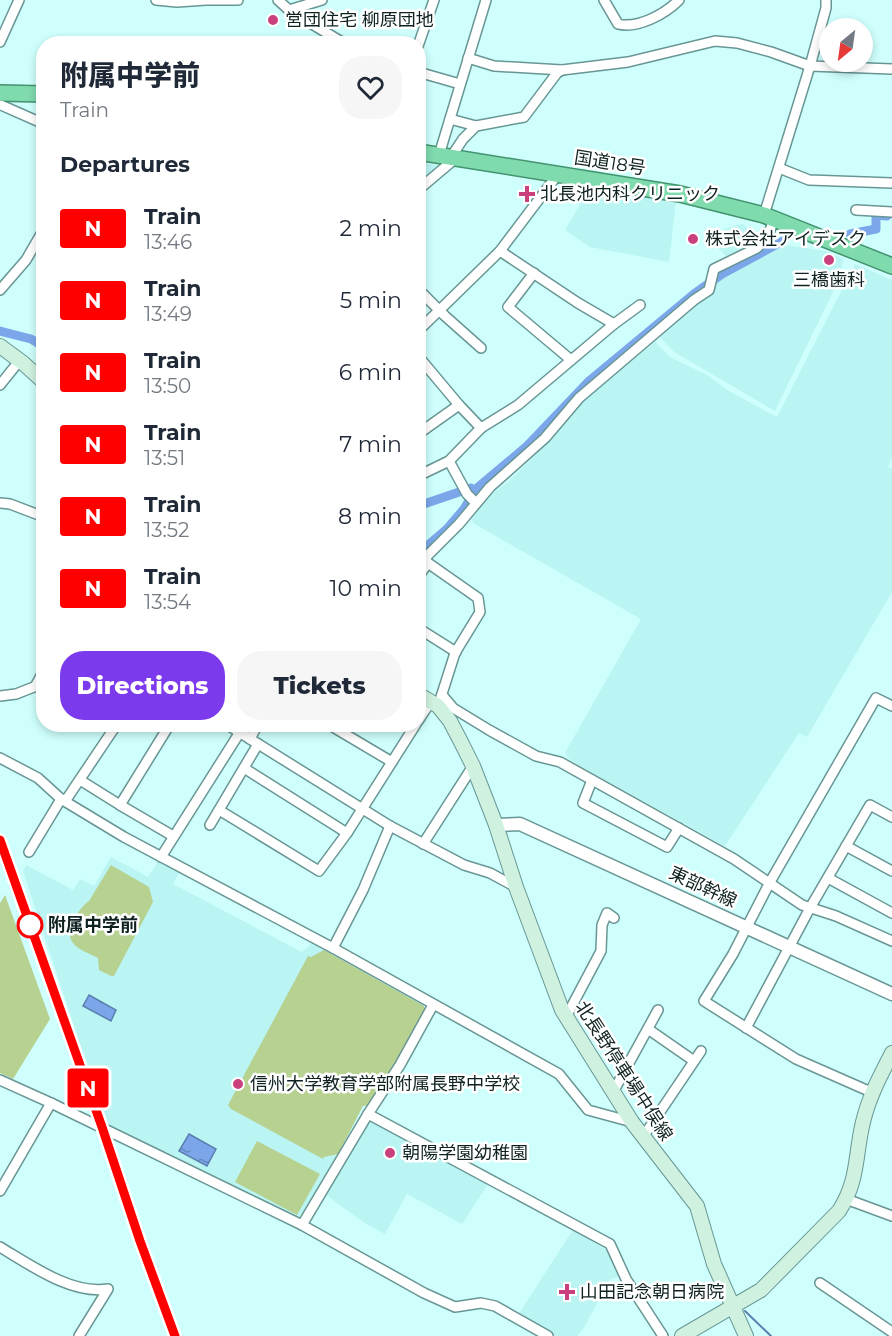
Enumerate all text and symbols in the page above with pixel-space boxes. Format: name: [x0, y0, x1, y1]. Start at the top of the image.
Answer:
place label: 営団住宅 柳原団地: [285, 9, 434, 31]
marker: 営団住宅 柳原団地: [266, 13, 280, 27]
north arrow: [819, 18, 873, 72]
map controls: [819, 18, 873, 72]
button: heart: [339, 56, 402, 119]
text: 附属中学前: [60, 58, 200, 92]
text: Train: [60, 98, 109, 122]
street label: 国道18号: [573, 147, 647, 179]
text: Departures: [60, 151, 190, 178]
place label: 北長池内科クリニック: [540, 183, 720, 205]
marker: 北長池内科クリニック: [518, 185, 536, 203]
text: Train: [144, 203, 201, 230]
text: 2 min: [340, 215, 402, 242]
text: N: [85, 216, 101, 241]
place label: 株式会社アイデスク: [705, 228, 866, 250]
text: 13:46: [144, 230, 192, 254]
marker: 株式会社アイデスク: [686, 232, 700, 246]
marker: 三橋歯科: [822, 253, 836, 267]
place label: 三橋歯科: [793, 269, 865, 291]
text: Train: [144, 275, 201, 302]
text: 5 min: [340, 287, 402, 314]
text: N: [85, 288, 101, 313]
text: 13:49: [144, 302, 192, 326]
text: Train: [144, 347, 201, 374]
text: 6 min: [339, 359, 402, 386]
text: N: [85, 360, 101, 385]
text: 13:50: [144, 374, 191, 398]
text: Train: [144, 419, 201, 446]
text: 7 min: [339, 431, 402, 458]
text: N: [85, 432, 101, 457]
text: 13:51: [144, 446, 185, 470]
text: Train: [144, 491, 201, 518]
text: 8 min: [338, 503, 402, 530]
text: N: [85, 504, 101, 529]
text: 13:52: [144, 518, 189, 542]
text: Train: [144, 563, 201, 590]
text: 10 min: [330, 575, 402, 602]
text: N: [85, 576, 101, 601]
text: 13:54: [144, 590, 191, 614]
button: Directions: [60, 651, 225, 720]
button: Tickets: [237, 651, 402, 720]
street label: 東部幹線: [666, 862, 740, 912]
marker: 附属中学前: [17, 912, 43, 938]
place label: 附属中学前: [48, 914, 138, 936]
street label: 北長野停車場中俣線: [571, 997, 677, 1145]
line badge: N: [68, 1068, 107, 1108]
place label: 信州大学教育学部附属長野中学校: [250, 1073, 520, 1095]
text: N: [80, 1076, 96, 1101]
marker: 信州大学教育学部附属長野中学校: [231, 1077, 245, 1091]
place label: 朝陽学園幼稚園: [402, 1142, 528, 1164]
marker: 朝陽学園幼稚園: [383, 1146, 397, 1160]
place label: 山田記念朝日病院: [580, 1281, 724, 1303]
marker: 山田記念朝日病院: [558, 1283, 576, 1301]

